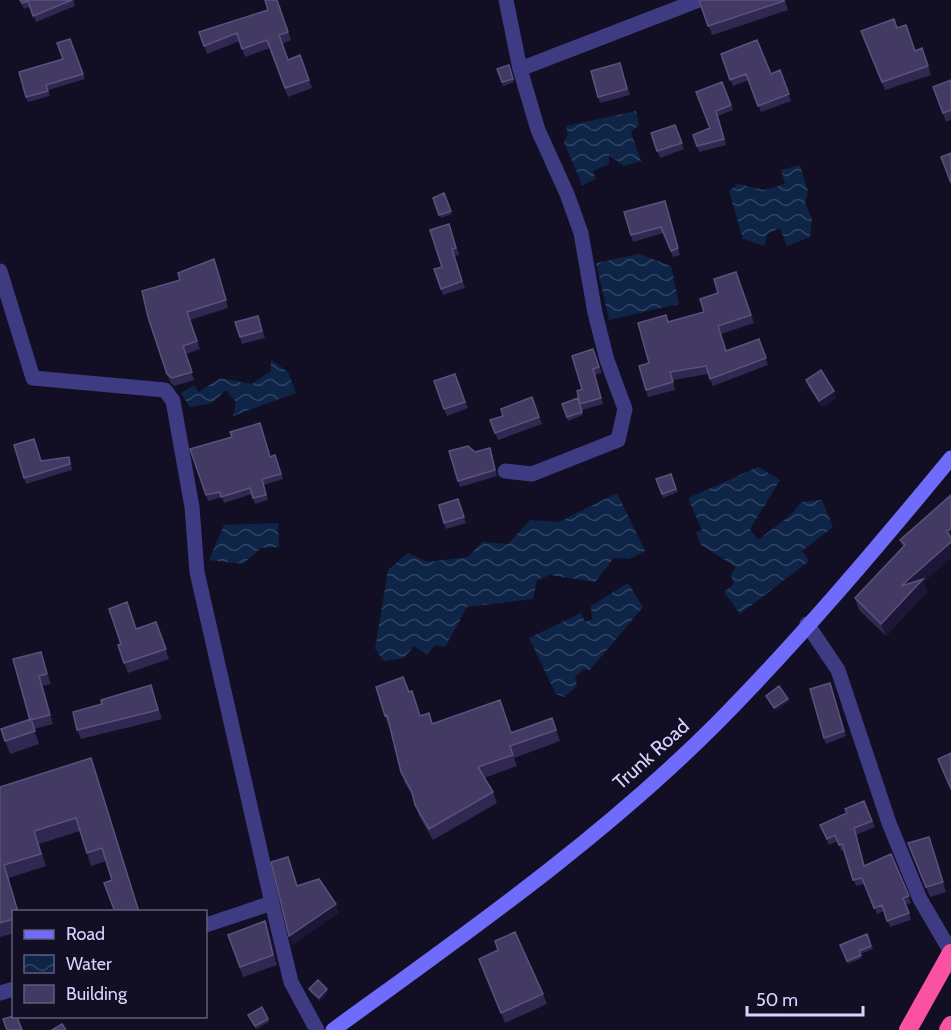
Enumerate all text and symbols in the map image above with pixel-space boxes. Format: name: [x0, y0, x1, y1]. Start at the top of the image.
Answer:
street label: Trunk Road: [608, 714, 694, 794]
legend: [12, 910, 207, 1018]
text: Road: [66, 923, 105, 945]
text: Water: [66, 953, 112, 975]
scale bar: [747, 979, 862, 1017]
text: Building: [66, 983, 128, 1005]
text: 50 m: [756, 989, 798, 1011]

